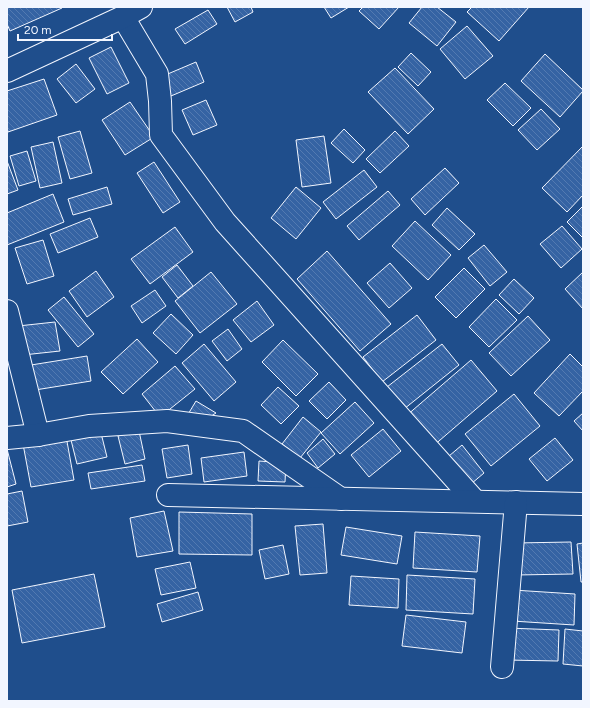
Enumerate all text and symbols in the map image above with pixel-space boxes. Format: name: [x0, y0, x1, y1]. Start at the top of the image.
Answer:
scale bar: [18, 16, 112, 42]
text: 20 m: [24, 23, 52, 37]

